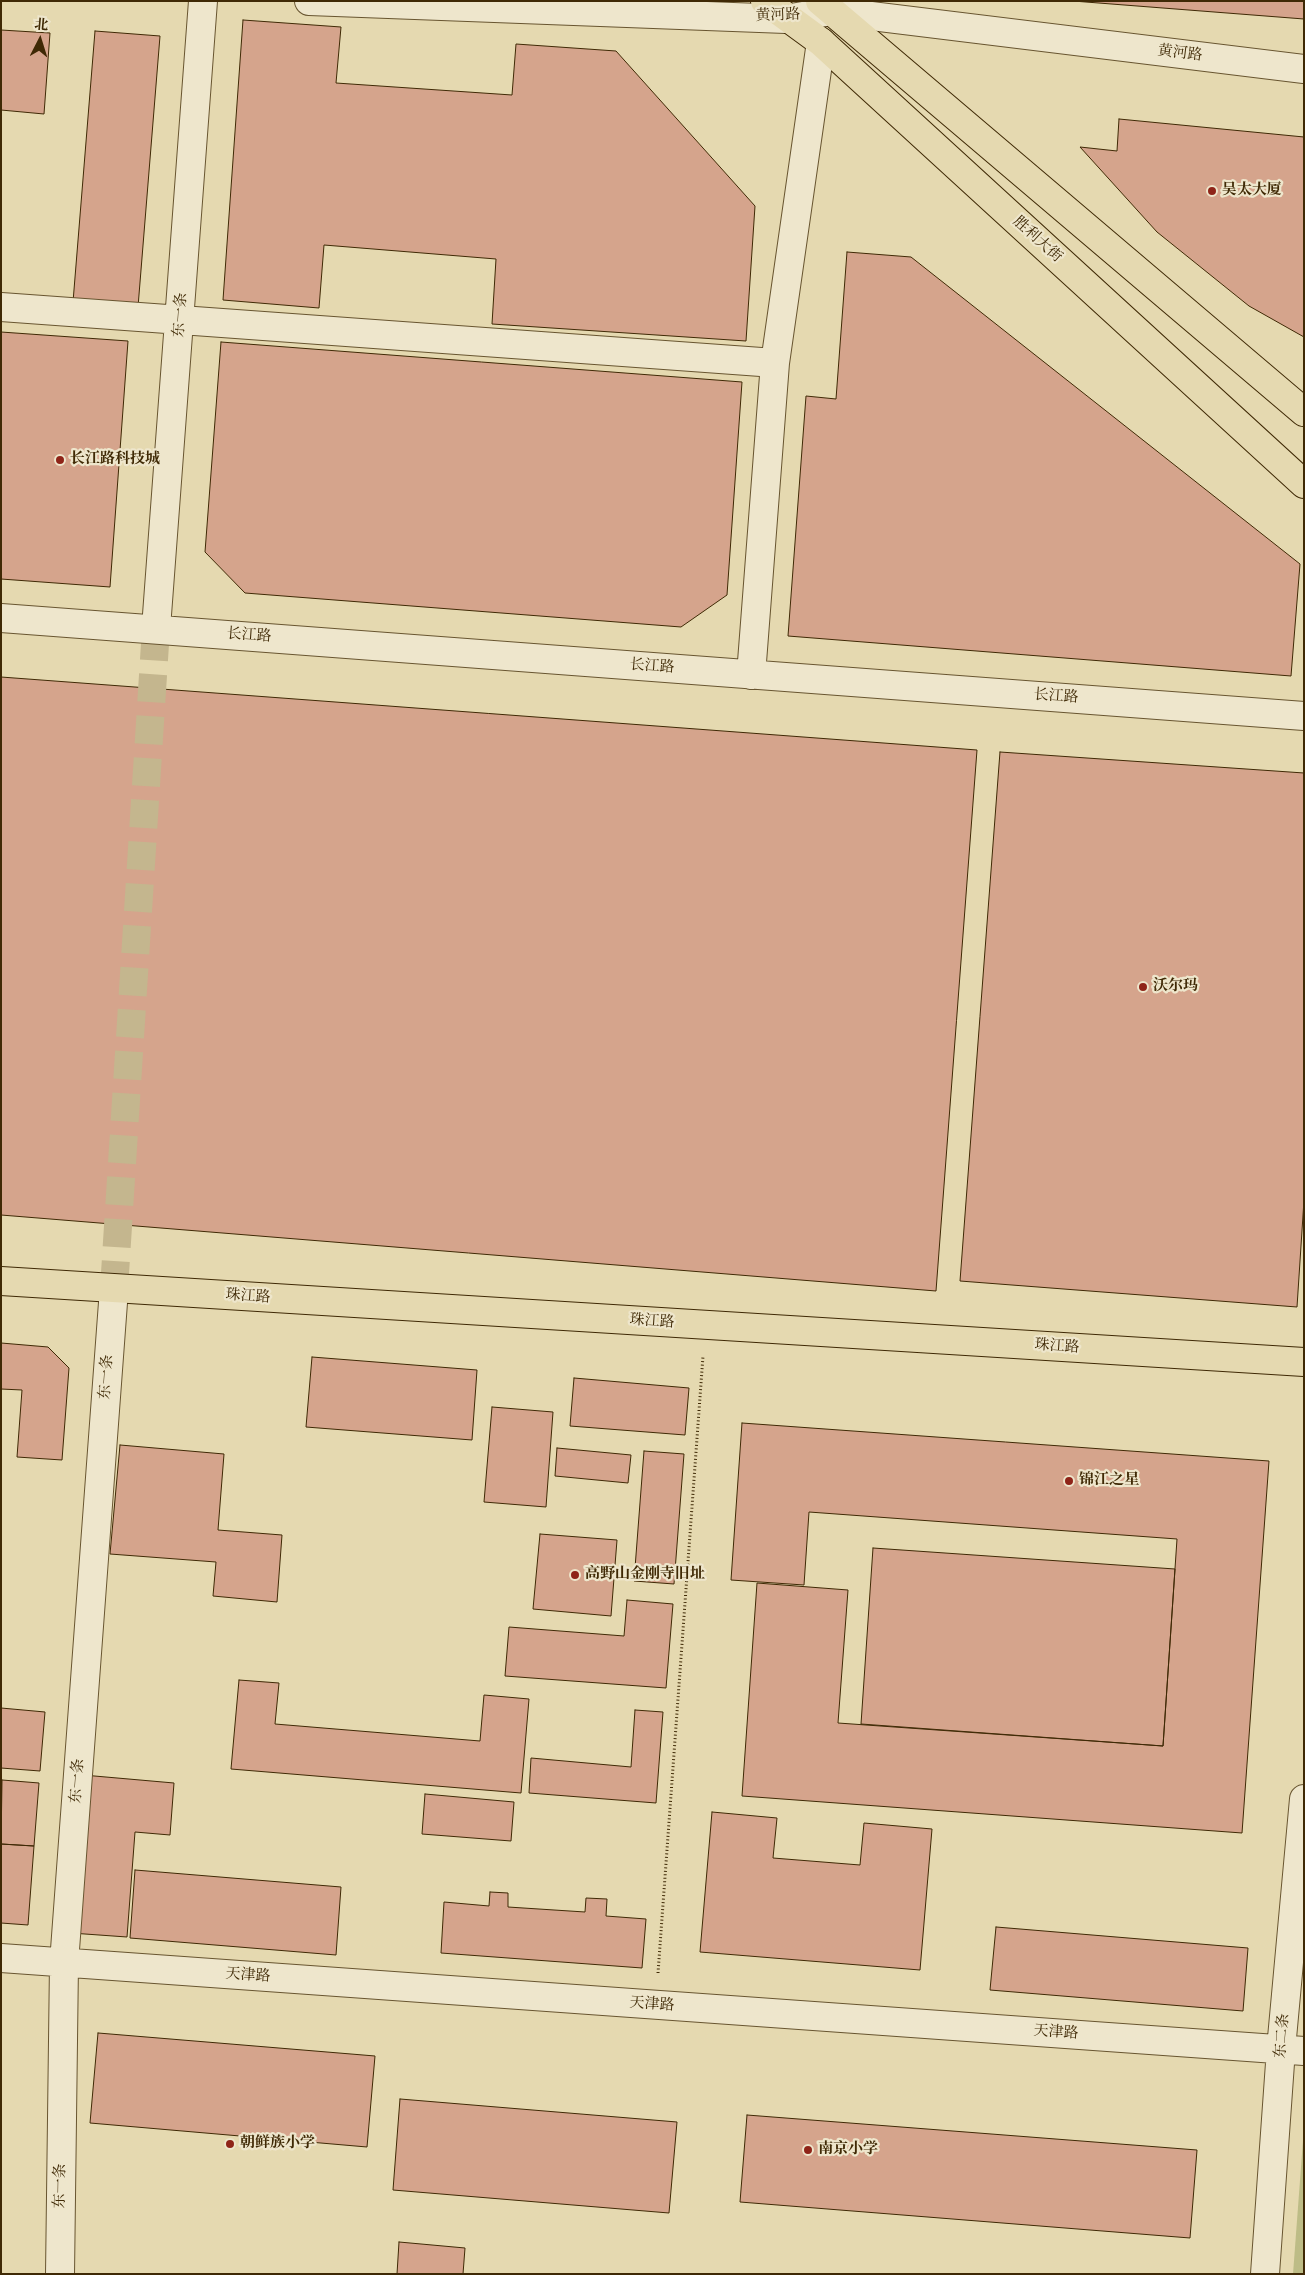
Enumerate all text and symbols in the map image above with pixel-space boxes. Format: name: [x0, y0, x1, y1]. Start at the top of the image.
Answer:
street label: 黄河路: [755, 6, 801, 26]
north arrow: [15, 15, 65, 65]
text: 北: [34, 15, 49, 34]
street label: 黄河路: [1157, 42, 1203, 66]
place label: 吴太大厦: [1222, 182, 1282, 200]
marker: 吴太大厦: [1206, 185, 1218, 197]
street label: 胜利大街: [1009, 213, 1065, 267]
street label: 东一条: [170, 292, 192, 338]
place label: 长江路科技城: [70, 451, 160, 469]
marker: 长江路科技城: [54, 454, 66, 466]
street label: 长江路: [226, 625, 272, 647]
street label: 长江路: [629, 656, 675, 678]
street label: 长江路: [1033, 686, 1079, 708]
place label: 沃尔玛: [1153, 978, 1198, 996]
marker: 沃尔玛: [1137, 981, 1149, 993]
street label: 珠江路: [225, 1286, 271, 1308]
street label: 珠江路: [629, 1311, 675, 1333]
street label: 珠江路: [1034, 1336, 1080, 1358]
street label: 东一条: [96, 1354, 118, 1400]
place label: 锦江之星: [1079, 1472, 1139, 1490]
marker: 锦江之星: [1063, 1475, 1075, 1487]
place label: 高野山金刚寺旧址: [585, 1566, 705, 1584]
marker: 高野山金刚寺旧址: [569, 1569, 581, 1581]
street label: 东一条: [67, 1758, 89, 1804]
street label: 天津路: [225, 1965, 271, 1987]
street label: 天津路: [629, 1994, 675, 2016]
street label: 东二条: [1272, 2013, 1294, 2059]
street label: 天津路: [1033, 2022, 1079, 2044]
place label: 朝鲜族小学: [240, 2135, 315, 2153]
marker: 朝鲜族小学: [224, 2138, 236, 2150]
place label: 南京小学: [818, 2141, 878, 2159]
marker: 南京小学: [802, 2144, 814, 2156]
street label: 东一条: [52, 2163, 70, 2209]

